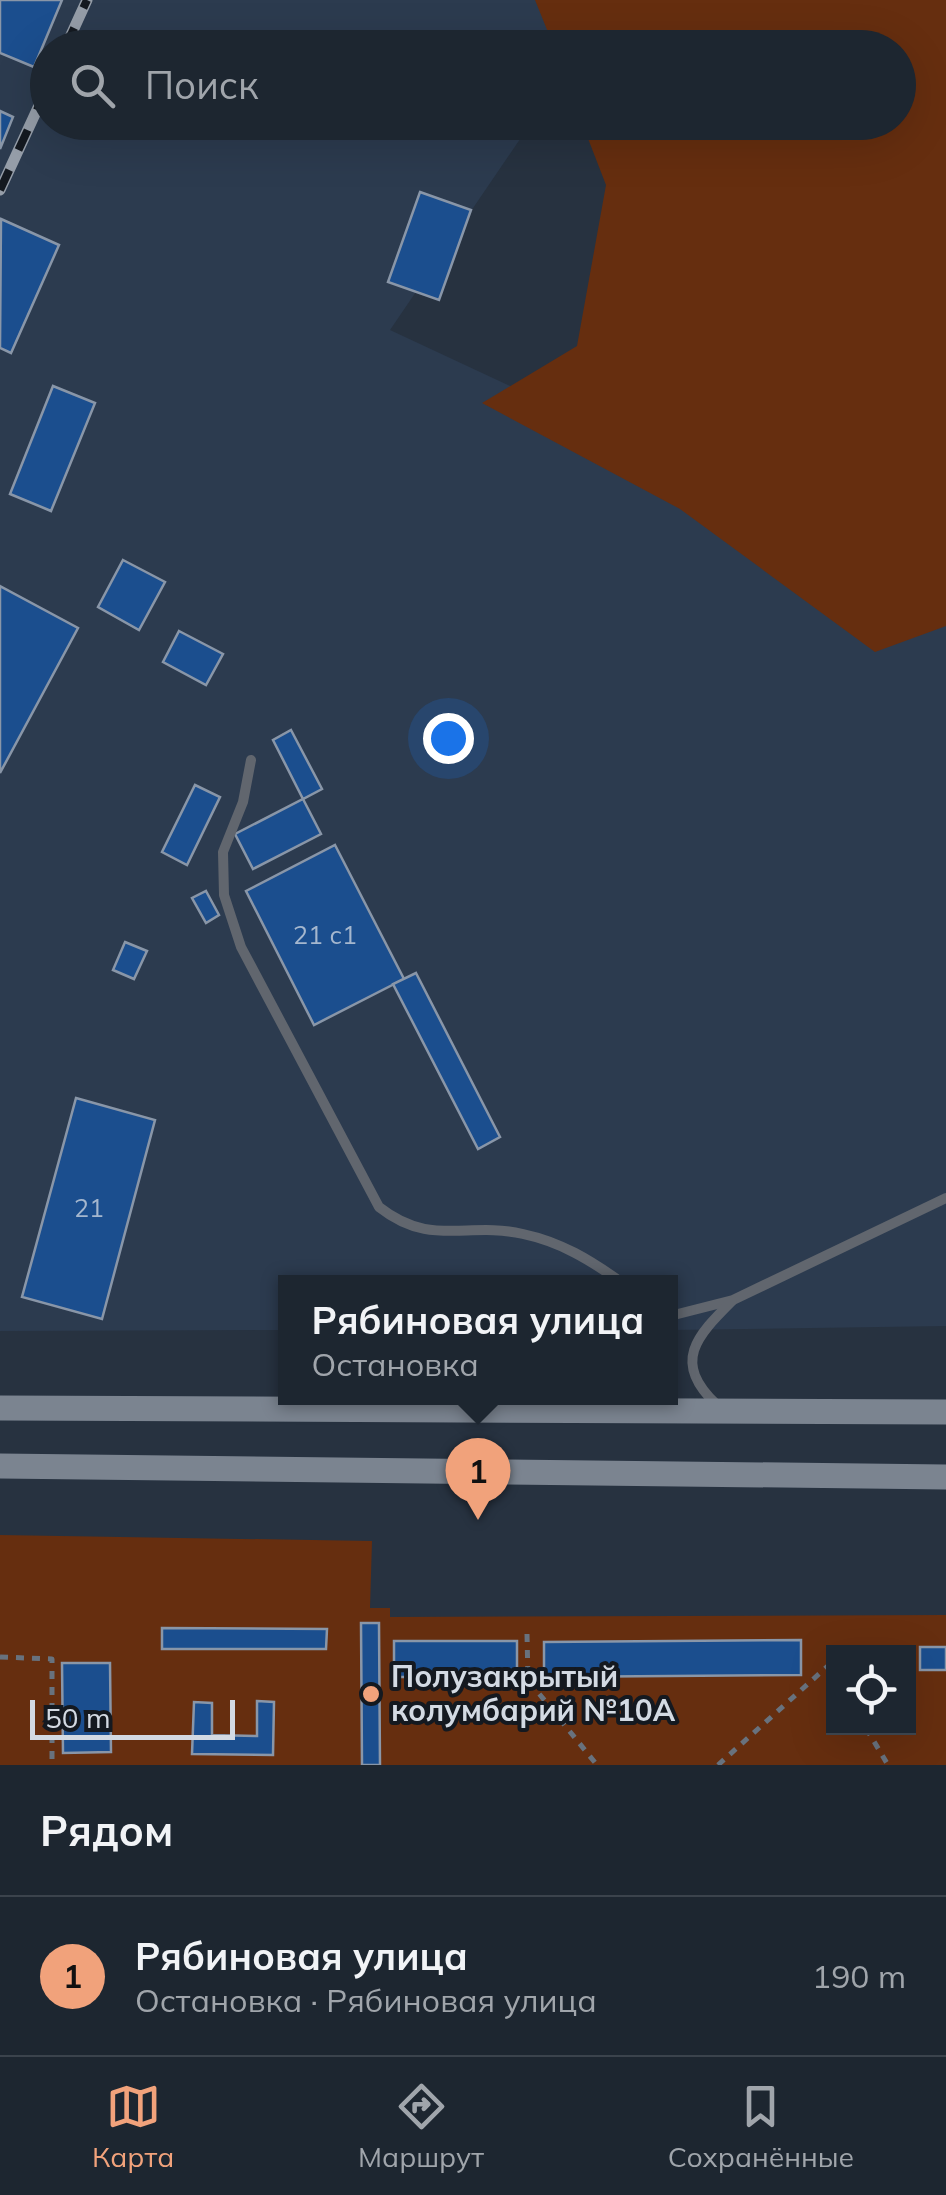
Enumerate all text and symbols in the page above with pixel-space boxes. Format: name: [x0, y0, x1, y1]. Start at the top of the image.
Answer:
search box: [30, 30, 916, 140]
icon: search: [65, 58, 120, 113]
text: Поиск: [145, 61, 258, 109]
your location: [423, 713, 474, 764]
house number: 21 с1: [293, 919, 357, 950]
house number: 21: [74, 1192, 104, 1223]
popup: [278, 1275, 678, 1405]
text: Рябиновая улица: [312, 1296, 644, 1344]
text: Остановка: [312, 1344, 479, 1384]
pin: 1: [446, 1438, 510, 1520]
map controls: [826, 1645, 916, 1735]
button: locate: [826, 1645, 916, 1735]
place label: Полузакрытый колумбарий №10А: [391, 1657, 676, 1729]
marker: Полузакрытый колумбарий №10А: [360, 1683, 382, 1705]
scale bar: [30, 1695, 235, 1740]
text: 50 m: [45, 1700, 111, 1735]
text: Рядом: [40, 1804, 173, 1857]
text: Рябиновая улица: [135, 1932, 468, 1980]
text: 1: [63, 1956, 82, 1996]
text: 190 m: [812, 1956, 906, 1996]
text: Остановка · Рябиновая улица: [135, 1980, 597, 2020]
tab: Карта: [92, 2079, 174, 2174]
tab: Маршрут: [358, 2079, 484, 2174]
tab: Сохранённые: [668, 2079, 854, 2174]

